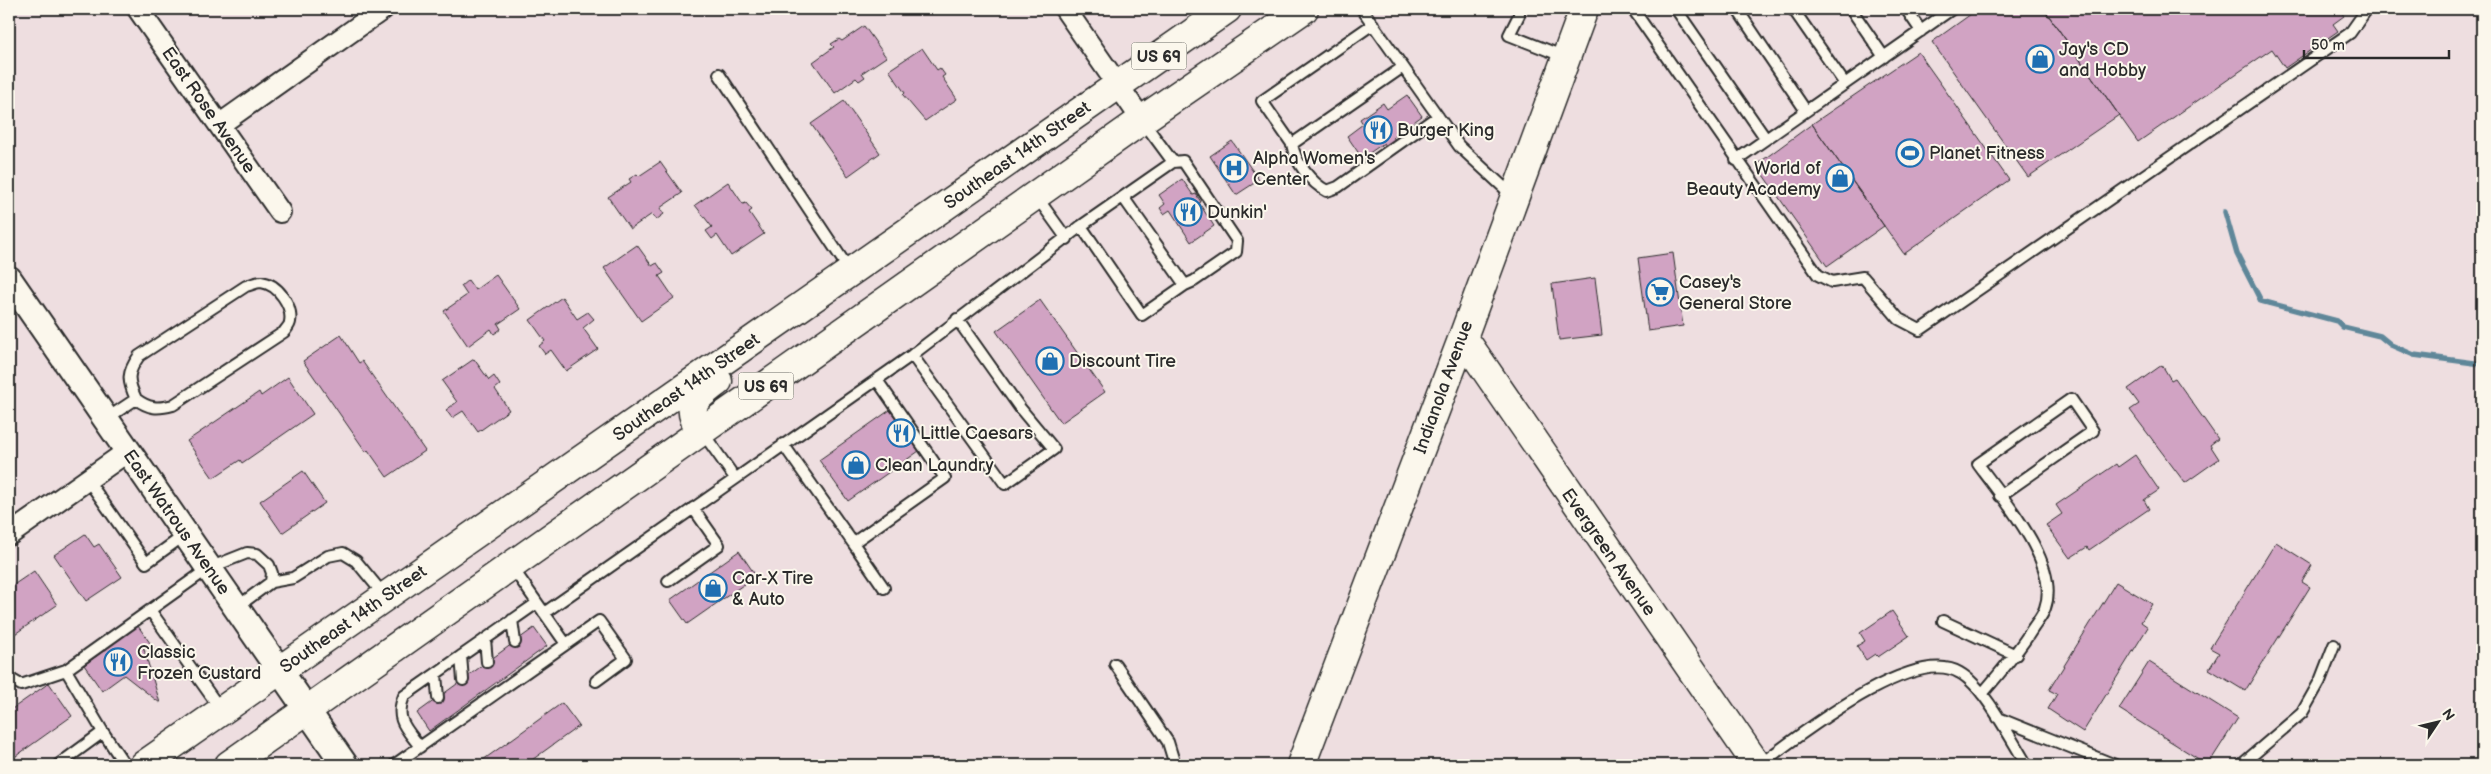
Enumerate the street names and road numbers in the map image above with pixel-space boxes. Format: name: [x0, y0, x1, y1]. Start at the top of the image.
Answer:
road number: US 69: [1132, 42, 1186, 70]
street label: East Rose Avenue: [157, 43, 260, 178]
street label: Southeast 14th Street: [940, 97, 1095, 214]
street label: Indianola Avenue: [1410, 317, 1477, 457]
street label: Southeast 14th Street: [609, 329, 764, 446]
road number: US 69: [738, 372, 794, 400]
street label: East Watrous Avenue: [119, 446, 235, 599]
street label: Evergreen Avenue: [1557, 485, 1661, 620]
street label: Southeast 14th Street: [276, 561, 431, 678]

